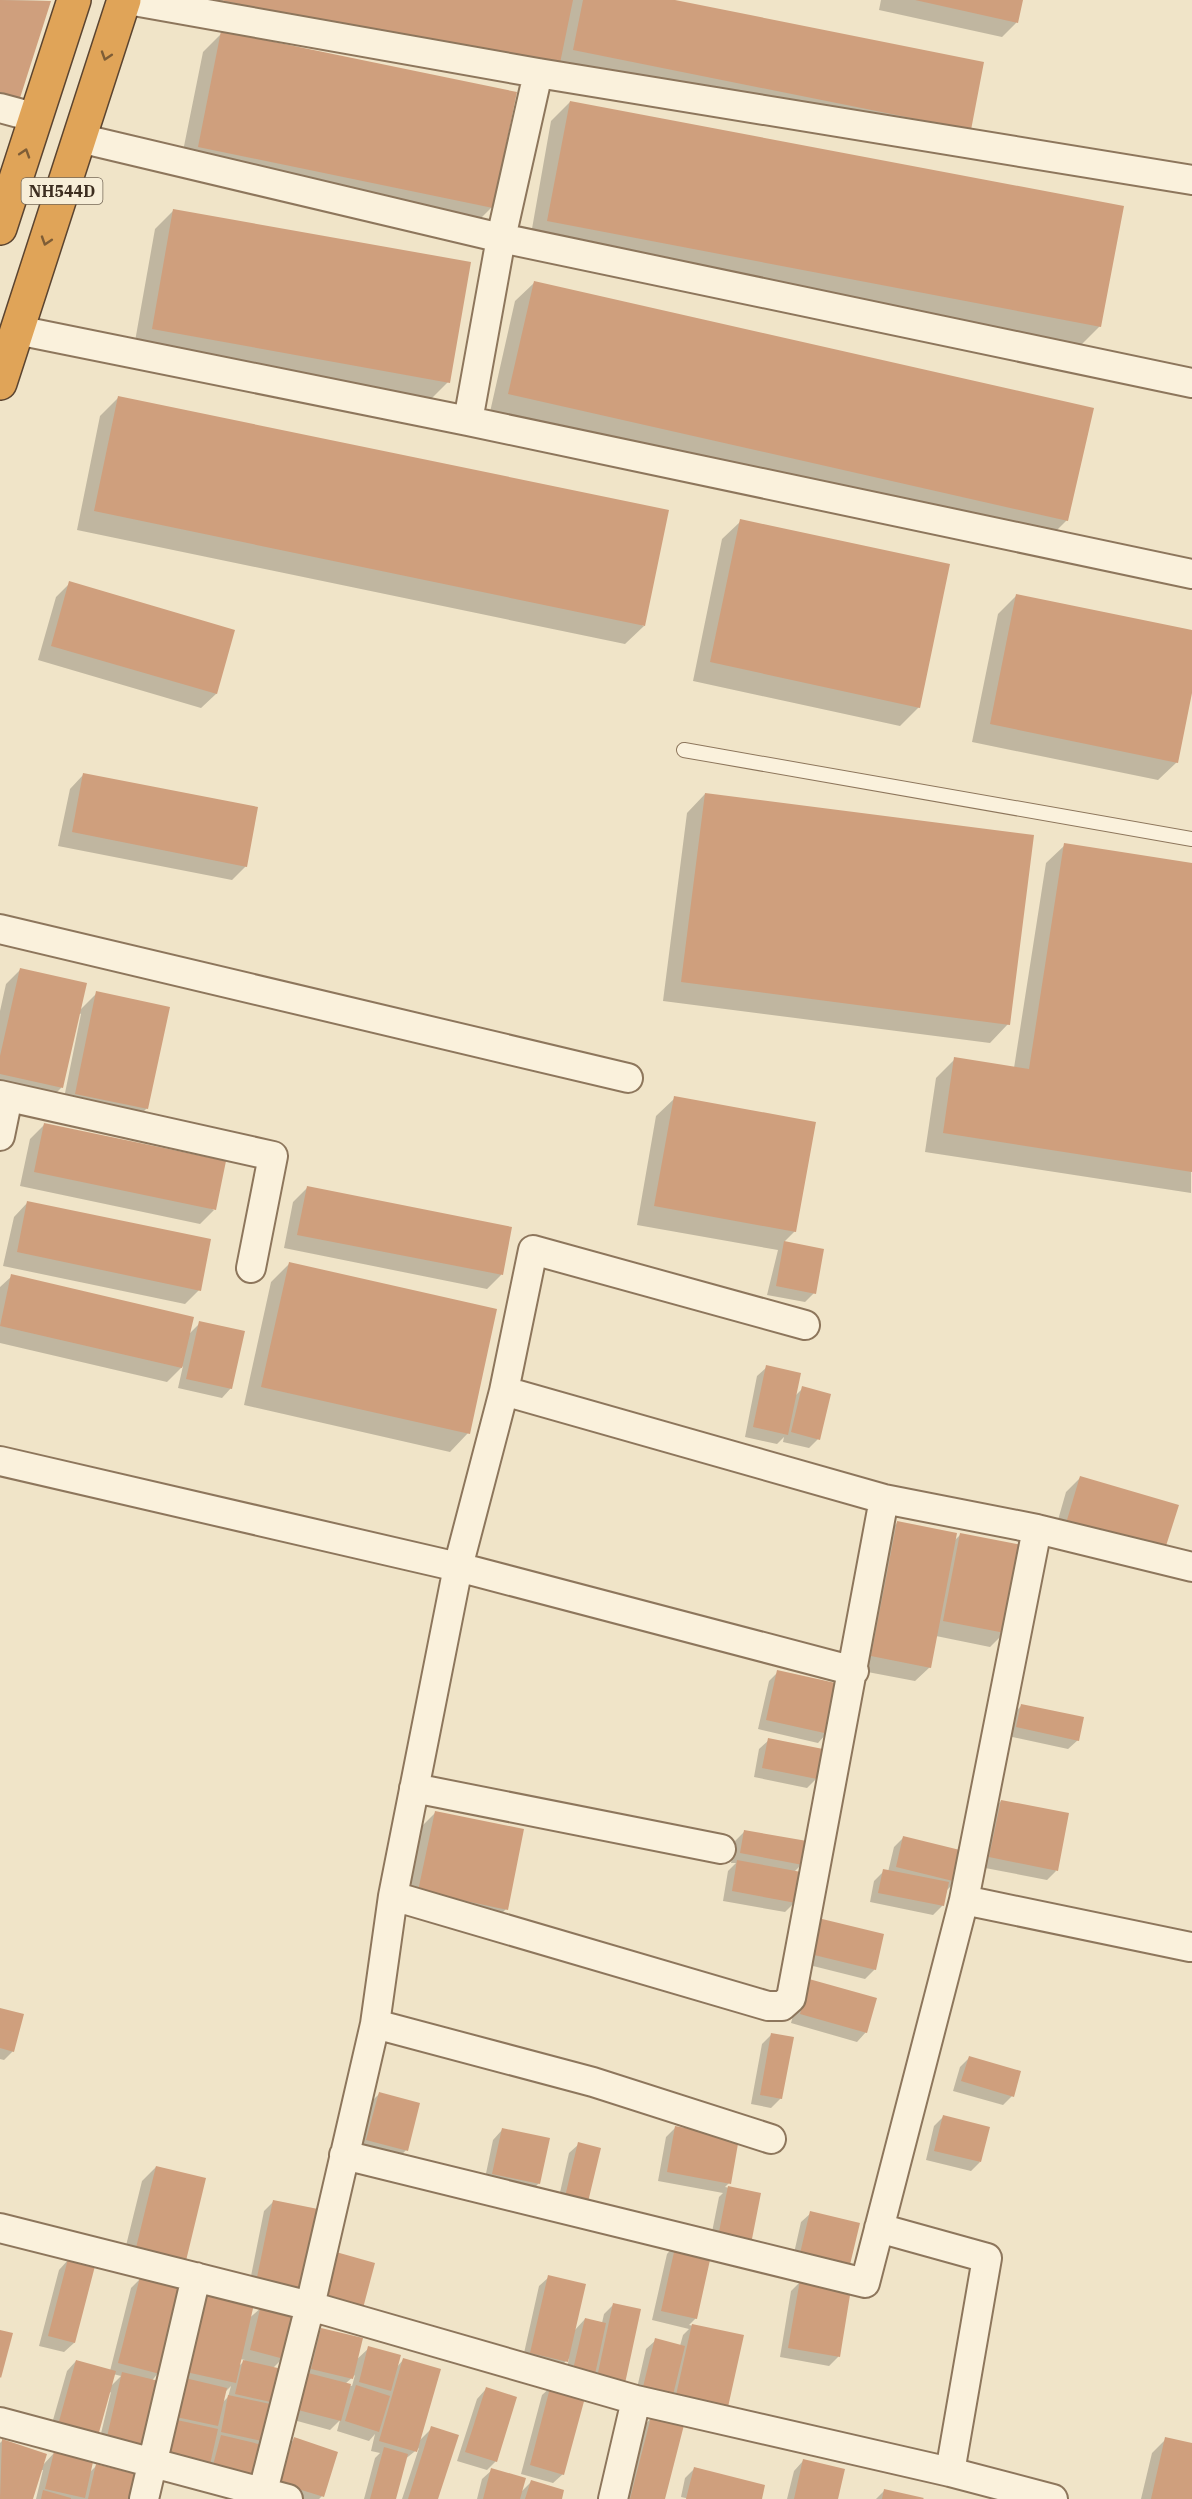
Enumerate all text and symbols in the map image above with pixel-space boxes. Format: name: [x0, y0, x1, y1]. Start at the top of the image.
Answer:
one-way arrow: [101, 50, 113, 61]
one-way arrow: [18, 148, 30, 159]
road number: NH544D: [22, 178, 103, 204]
one-way arrow: [41, 235, 53, 246]

